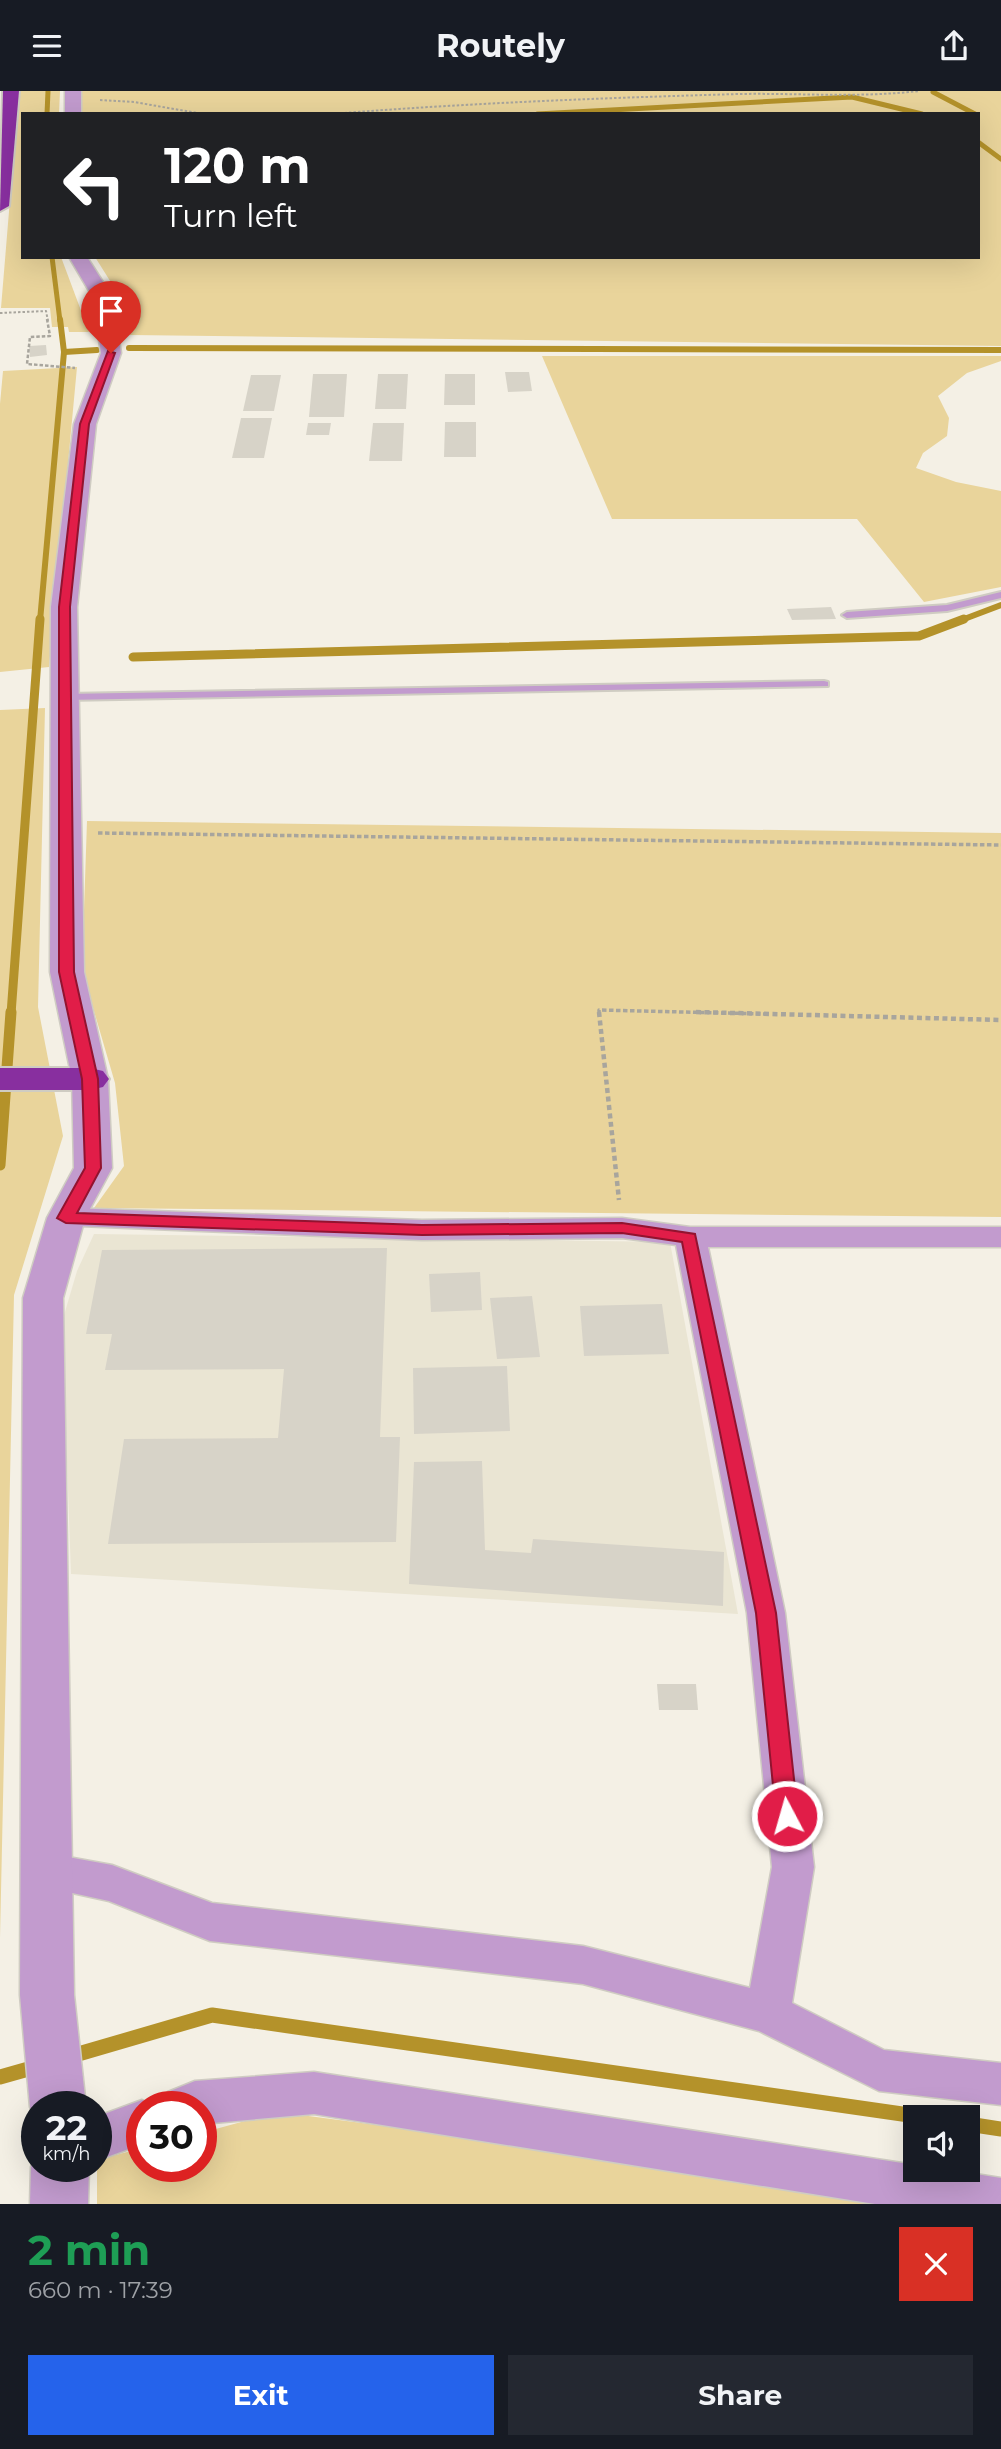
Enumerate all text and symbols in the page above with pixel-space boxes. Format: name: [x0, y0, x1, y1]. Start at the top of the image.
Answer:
text: Routely: [436, 26, 565, 65]
icon: menu: [28, 27, 66, 65]
icon: share: [935, 27, 973, 65]
text: 120 m: [164, 136, 311, 195]
icon: left: [49, 140, 140, 231]
text: Turn left: [164, 196, 298, 235]
pin: [81, 281, 141, 353]
icon: arrive: [92, 292, 130, 330]
position arrow: [750, 1779, 824, 1853]
speed limit sign: 30: [126, 2091, 217, 2182]
map controls: [903, 2105, 980, 2182]
button: sound: [903, 2105, 980, 2182]
text: 22: [46, 2106, 87, 2149]
text: km/h: [42, 2143, 91, 2165]
text: 2 min: [28, 2224, 150, 2276]
button: close: [899, 2227, 973, 2301]
text: 660 m · 17:39: [28, 2276, 173, 2304]
button: Exit: [28, 2355, 494, 2435]
button: Share: [508, 2355, 973, 2435]

